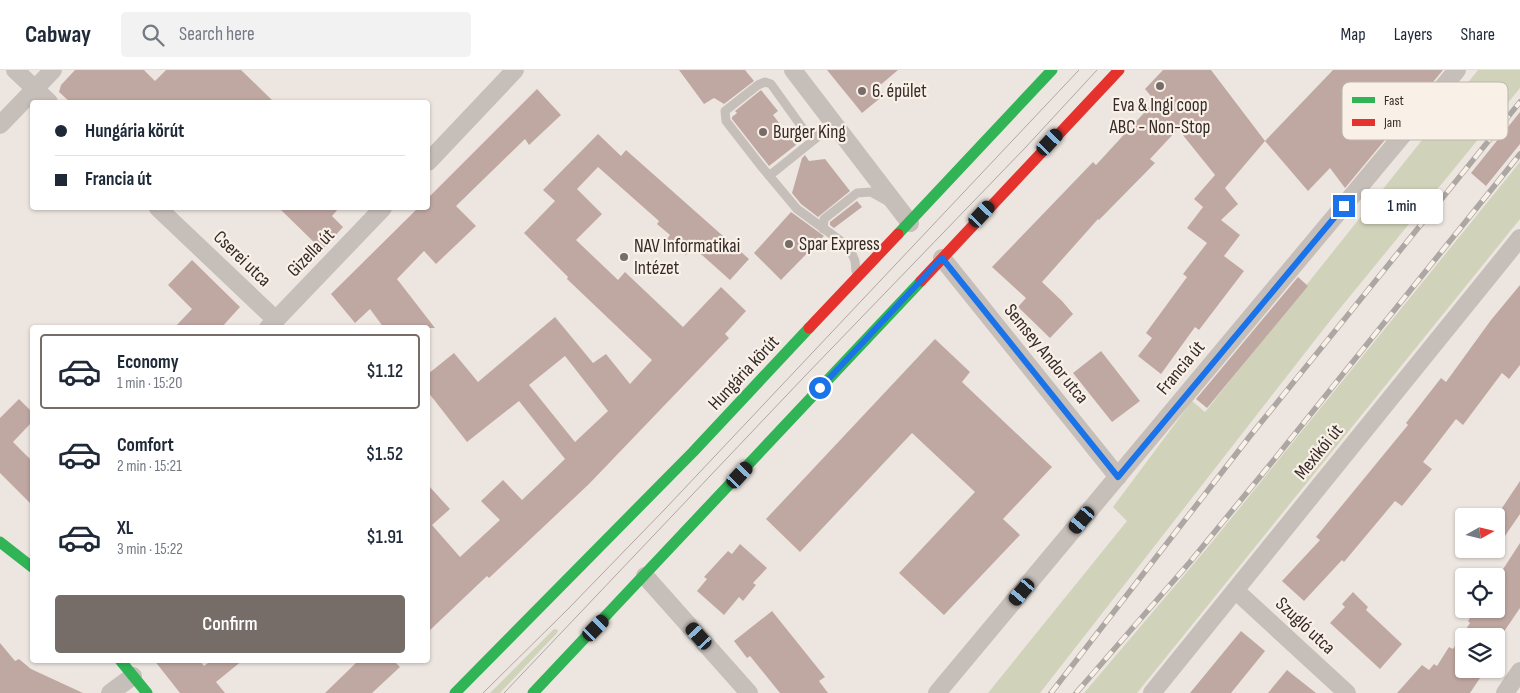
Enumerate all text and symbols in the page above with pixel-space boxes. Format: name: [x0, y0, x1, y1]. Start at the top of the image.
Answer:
search box: [121, 12, 471, 57]
text: Cabway: [25, 20, 91, 49]
icon: search: [139, 21, 167, 49]
text: Search here: [179, 23, 255, 46]
text: Map: [1341, 24, 1366, 45]
text: Layers: [1394, 24, 1433, 45]
text: Share: [1461, 24, 1495, 45]
place label: 6. épület: [872, 80, 927, 103]
marker: Eva & Ingi coop ABC - Non-Stop: [1154, 80, 1166, 92]
legend: [1342, 82, 1508, 140]
marker: 6. épület: [856, 85, 868, 97]
text: Fast: [1384, 92, 1404, 109]
place label: Eva & Ingi coop ABC - Non-Stop: [1109, 94, 1210, 139]
text: Jam: [1383, 114, 1401, 131]
text: Hungária körút: [85, 120, 184, 143]
place label: Burger King: [773, 121, 846, 144]
marker: Burger King: [757, 126, 769, 138]
car: [1034, 126, 1065, 158]
text: Francia út: [85, 168, 152, 191]
callout: 1 min: [1362, 188, 1444, 224]
route end: [1333, 195, 1355, 217]
text: 1 min: [1387, 197, 1417, 216]
car: [966, 198, 997, 230]
street label: Gizella út: [282, 224, 340, 282]
street label: Cserei utca: [208, 226, 276, 292]
place label: Spar Express: [799, 233, 880, 256]
place label: NAV Informatikai Intézet: [634, 235, 740, 280]
marker: Spar Express: [783, 238, 795, 250]
marker: NAV Informatikai Intézet: [618, 251, 630, 263]
street label: Semsey Andor utca: [999, 299, 1093, 409]
street label: Hungária körút: [704, 331, 785, 415]
street label: Francia út: [1152, 336, 1210, 400]
icon: car: [57, 349, 102, 394]
text: Economy: [117, 351, 179, 374]
text: $1.12: [366, 360, 403, 383]
text: 1 min · 15:20: [117, 374, 182, 393]
route start: [809, 377, 831, 399]
street label: Mexikói út: [1290, 420, 1348, 484]
icon: car: [57, 432, 102, 477]
text: Comfort: [117, 434, 174, 457]
text: $1.52: [366, 443, 403, 466]
text: 2 min · 15:21: [117, 457, 182, 476]
car: [724, 459, 755, 491]
car: [1066, 504, 1097, 536]
north arrow: [1455, 508, 1505, 558]
map controls: [1455, 508, 1505, 678]
icon: car: [57, 515, 102, 560]
text: XL: [117, 517, 133, 540]
text: $1.91: [366, 526, 403, 549]
text: 3 min · 15:22: [117, 540, 183, 559]
button: locate: [1455, 568, 1505, 618]
car: [1006, 576, 1037, 608]
street label: Szugló utca: [1270, 593, 1340, 659]
button: Confirm: [55, 595, 405, 653]
car: [580, 612, 611, 644]
car: [683, 620, 714, 652]
button: layers: [1455, 628, 1505, 678]

